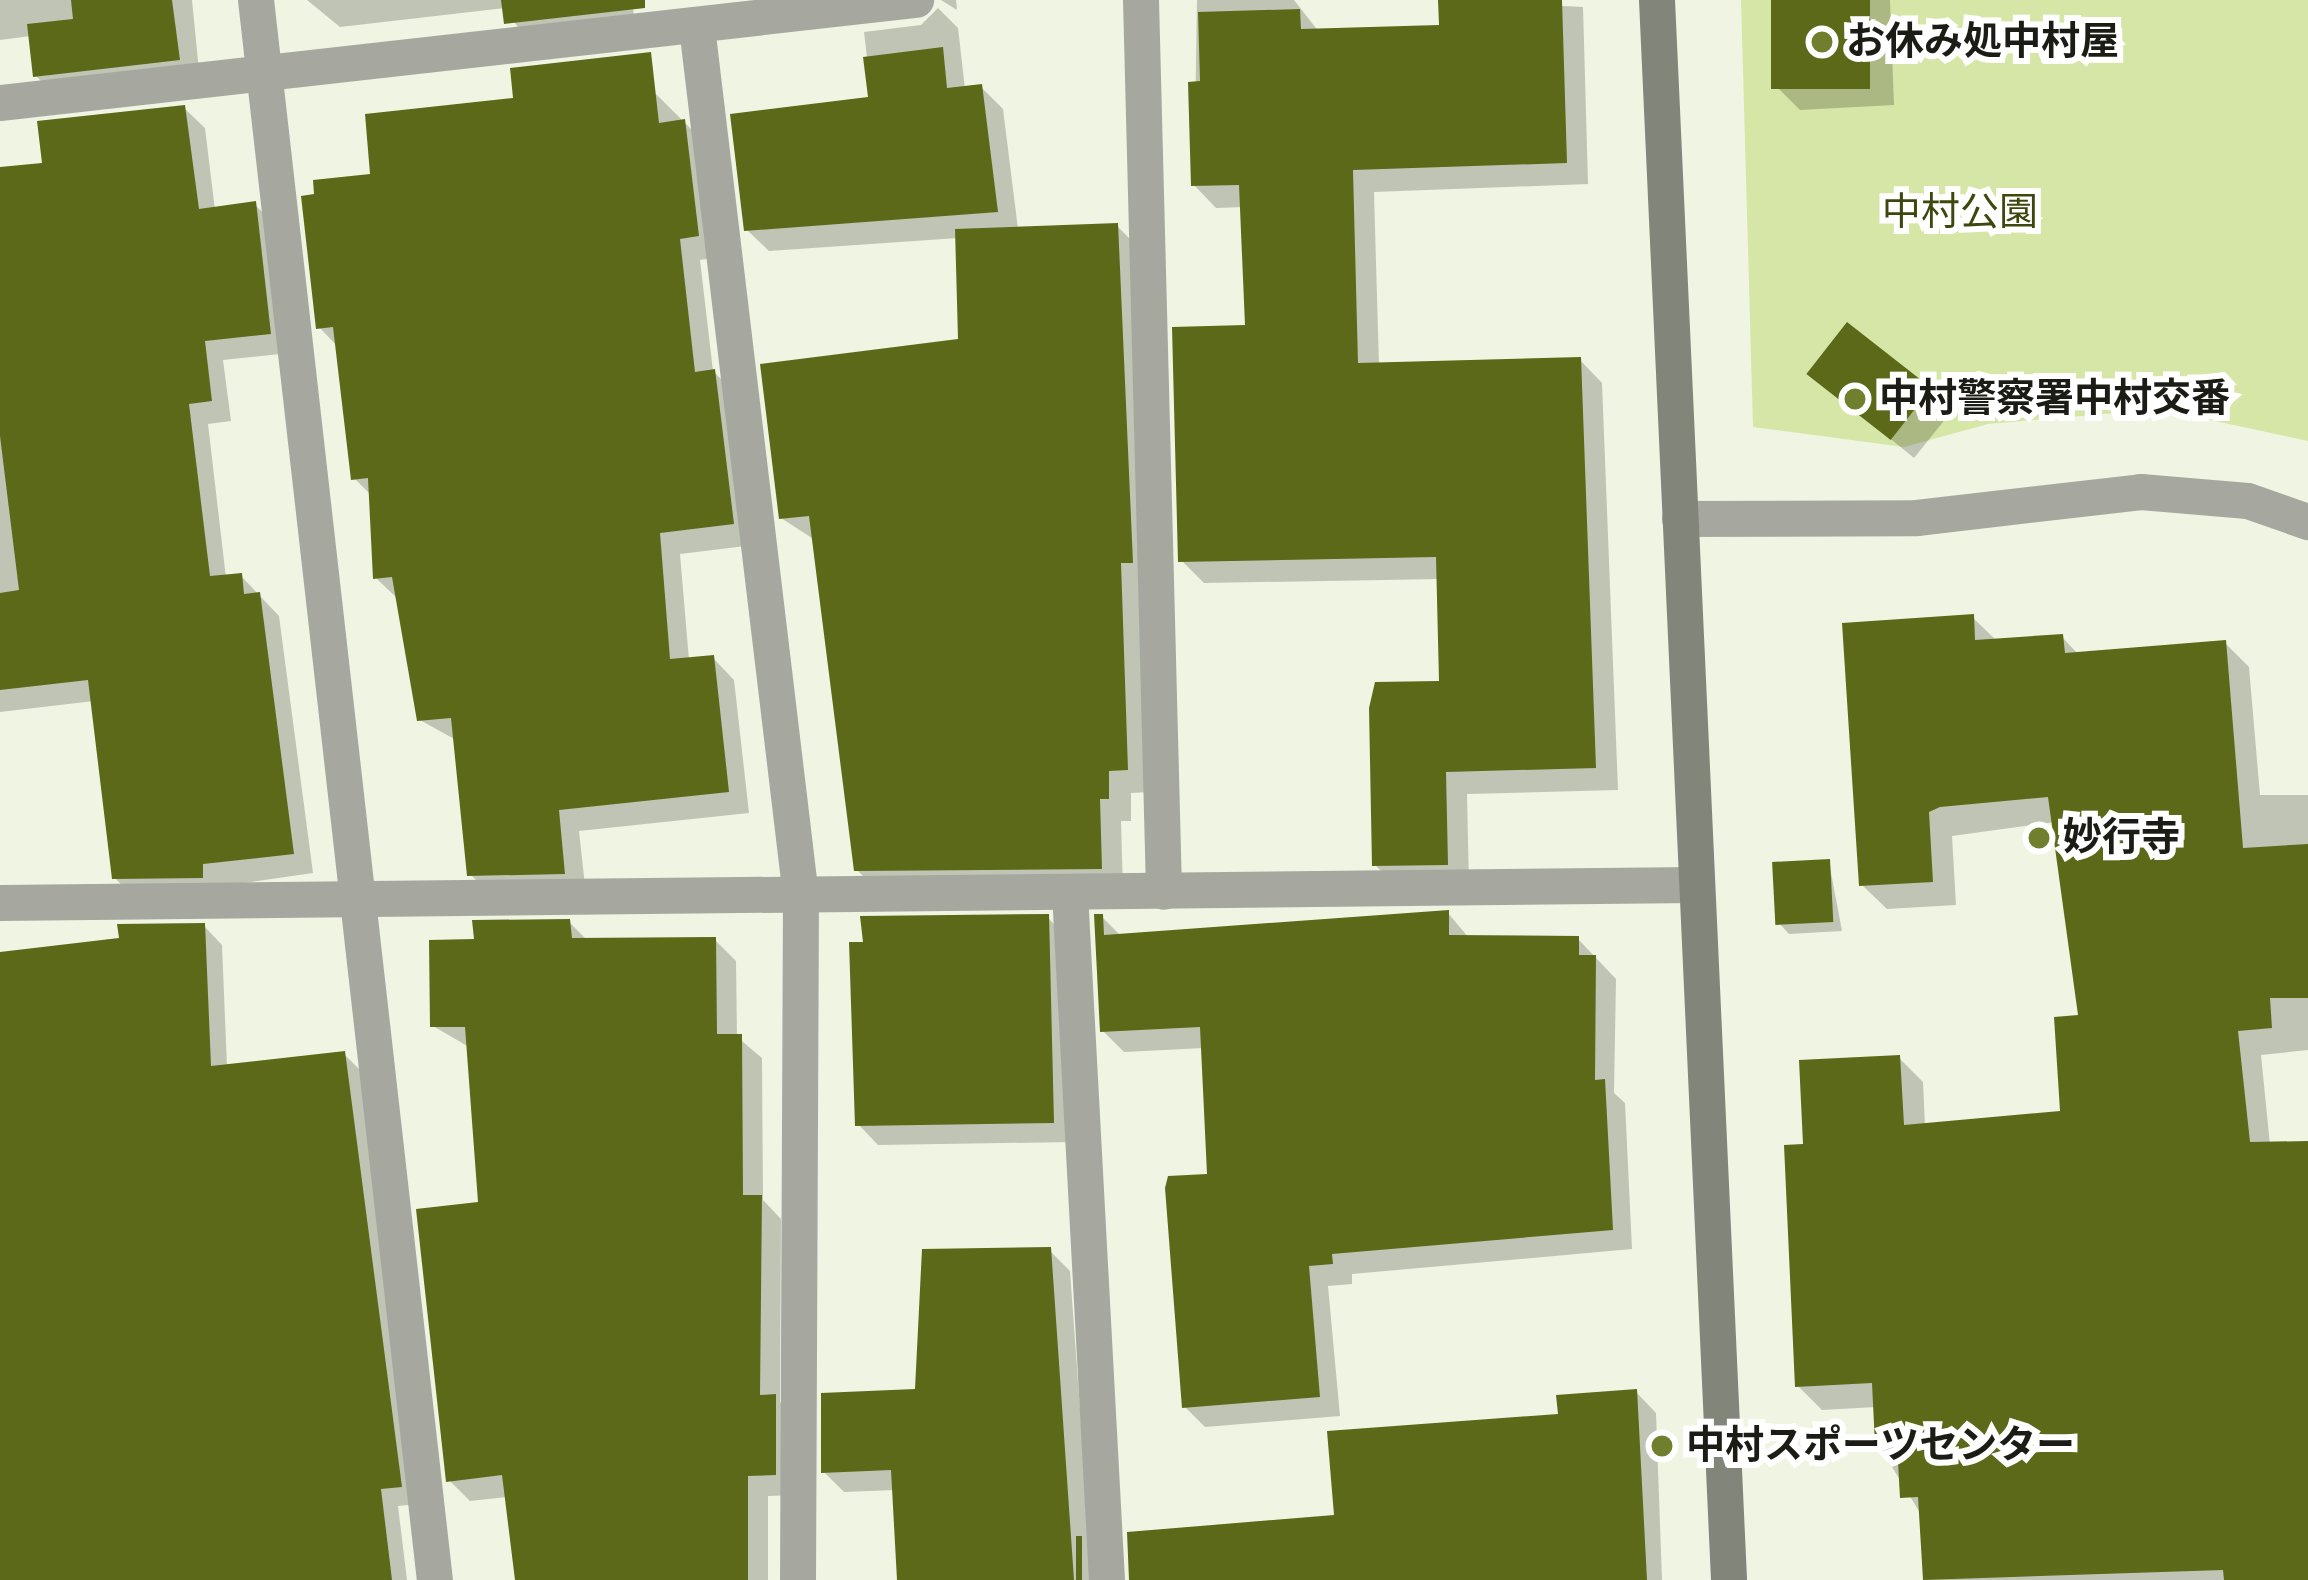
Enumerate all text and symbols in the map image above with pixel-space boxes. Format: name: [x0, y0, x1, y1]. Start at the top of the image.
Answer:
place label: お休み処中村屋: [1846, 19, 2119, 65]
marker: お休み処中村屋: [1809, 29, 1835, 55]
park label: 中村公園: [1882, 190, 2038, 236]
place label: 中村警察署中村交番: [1879, 376, 2230, 422]
marker: 中村警察署中村交番: [1842, 386, 1868, 412]
place label: 妙行寺: [2063, 815, 2180, 861]
marker: 妙行寺: [2026, 825, 2052, 851]
place label: 中村スポーツセンター: [1686, 1423, 2076, 1469]
marker: 中村スポーツセンター: [1649, 1433, 1675, 1459]

